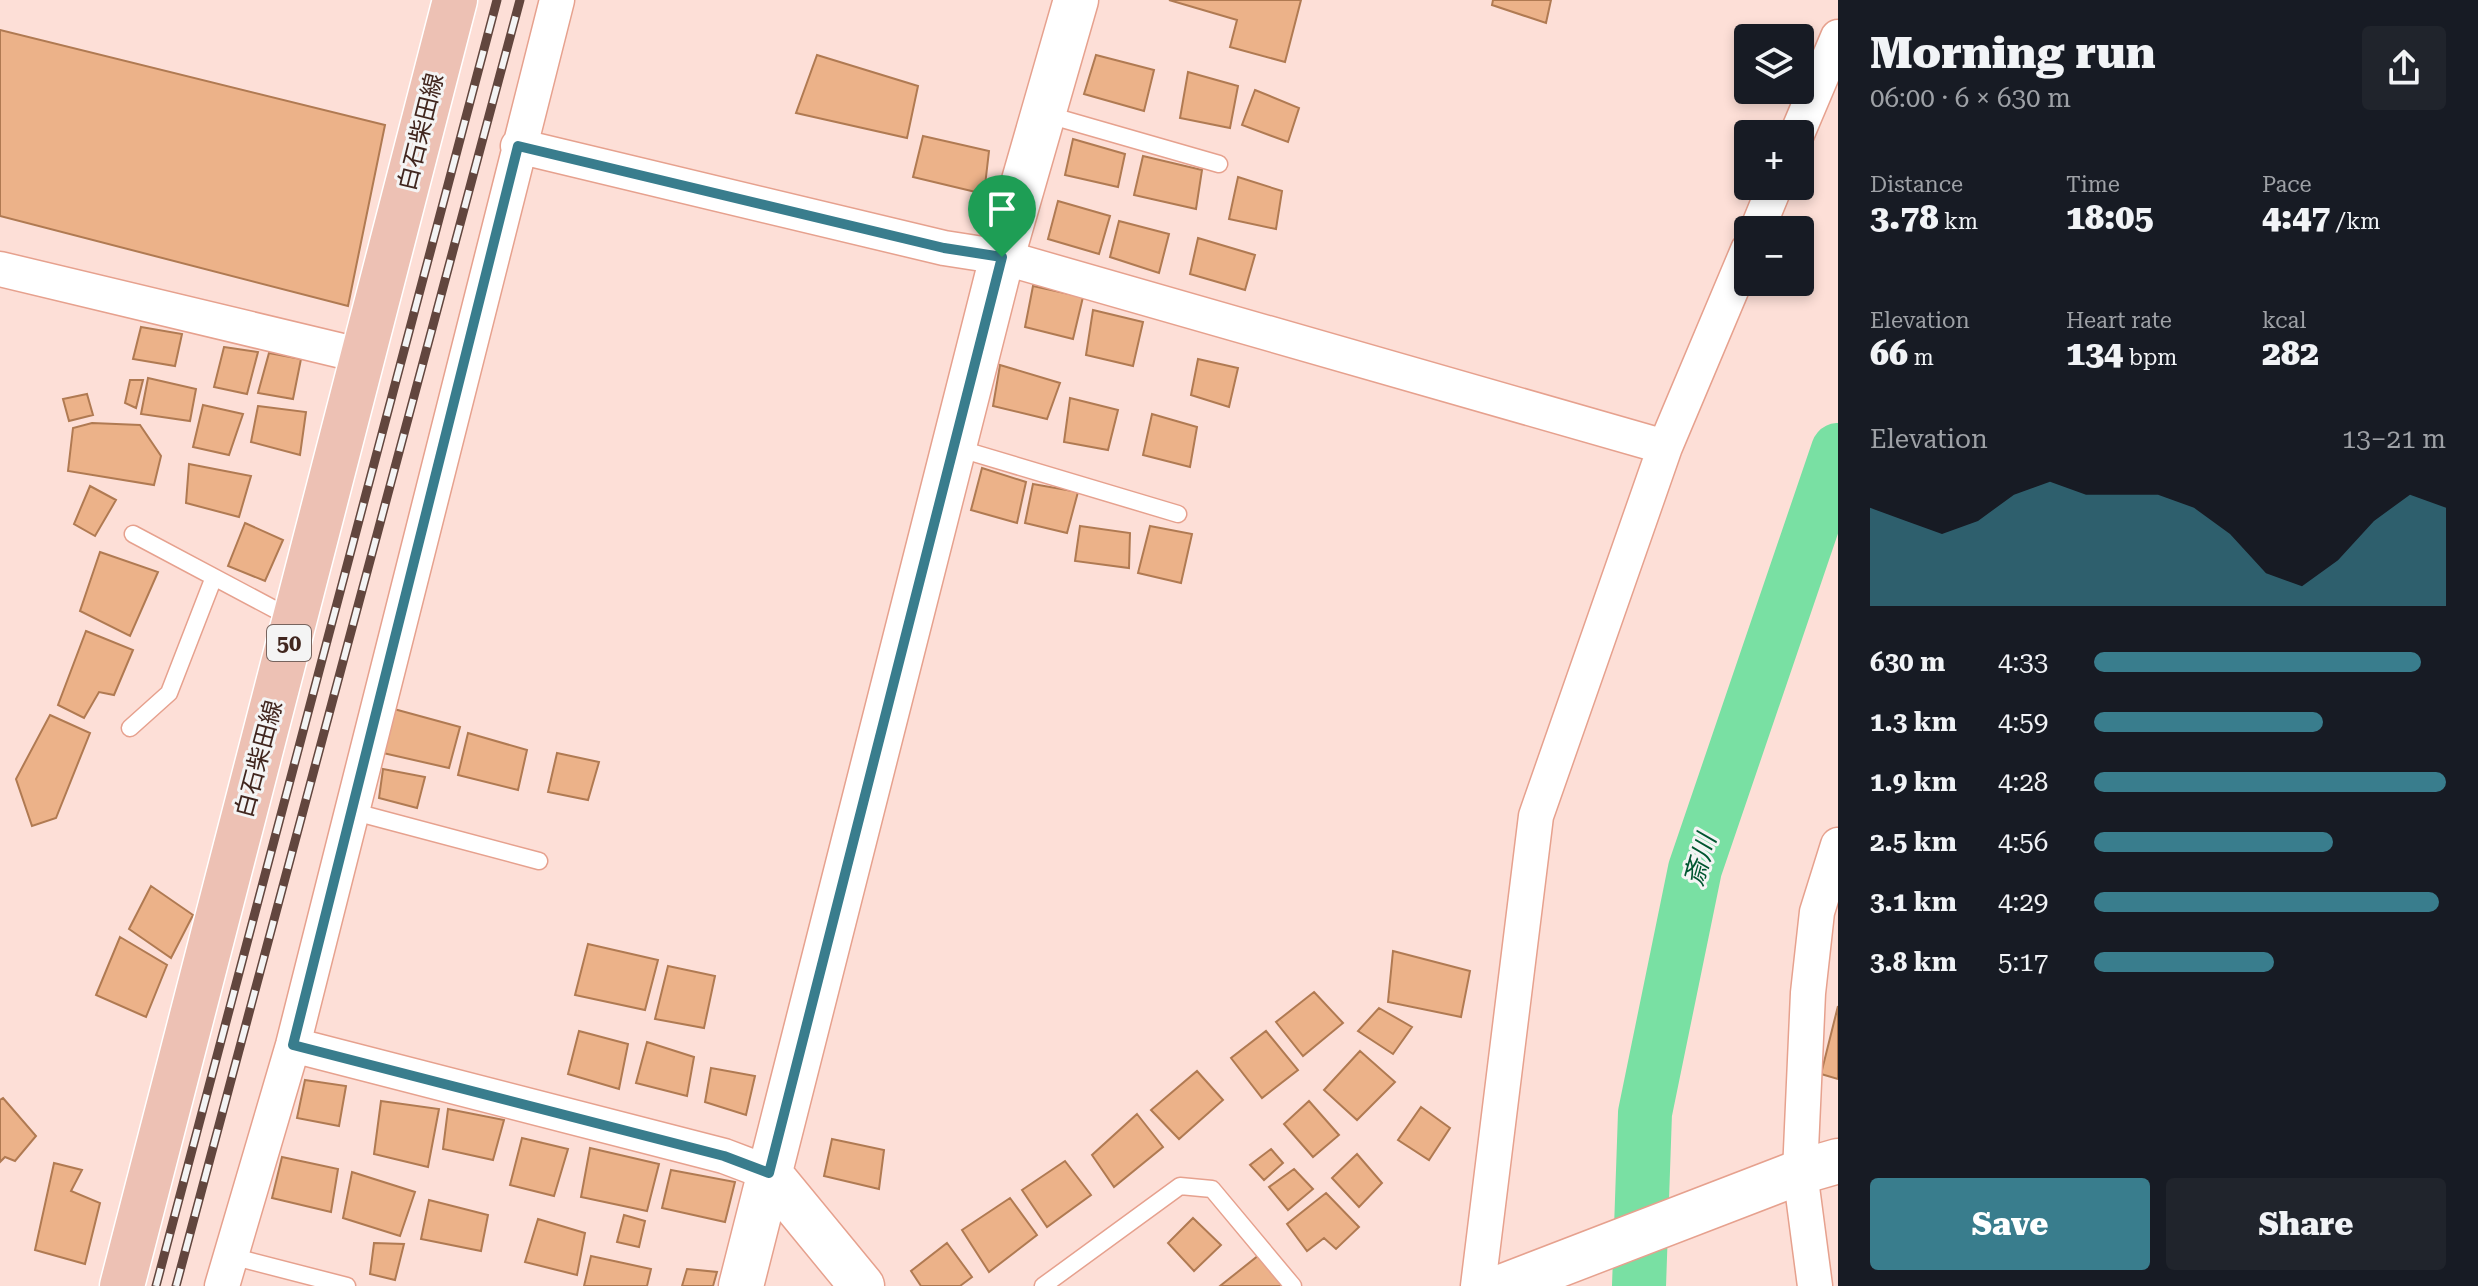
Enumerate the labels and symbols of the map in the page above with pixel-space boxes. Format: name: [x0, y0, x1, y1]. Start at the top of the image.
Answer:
street label: 白石柴田線: [393, 70, 449, 194]
pin: [968, 175, 1036, 257]
road number: 50: [267, 625, 311, 661]
street label: 白石柴田線: [230, 697, 288, 821]
water label: 斎川: [1678, 828, 1722, 889]

